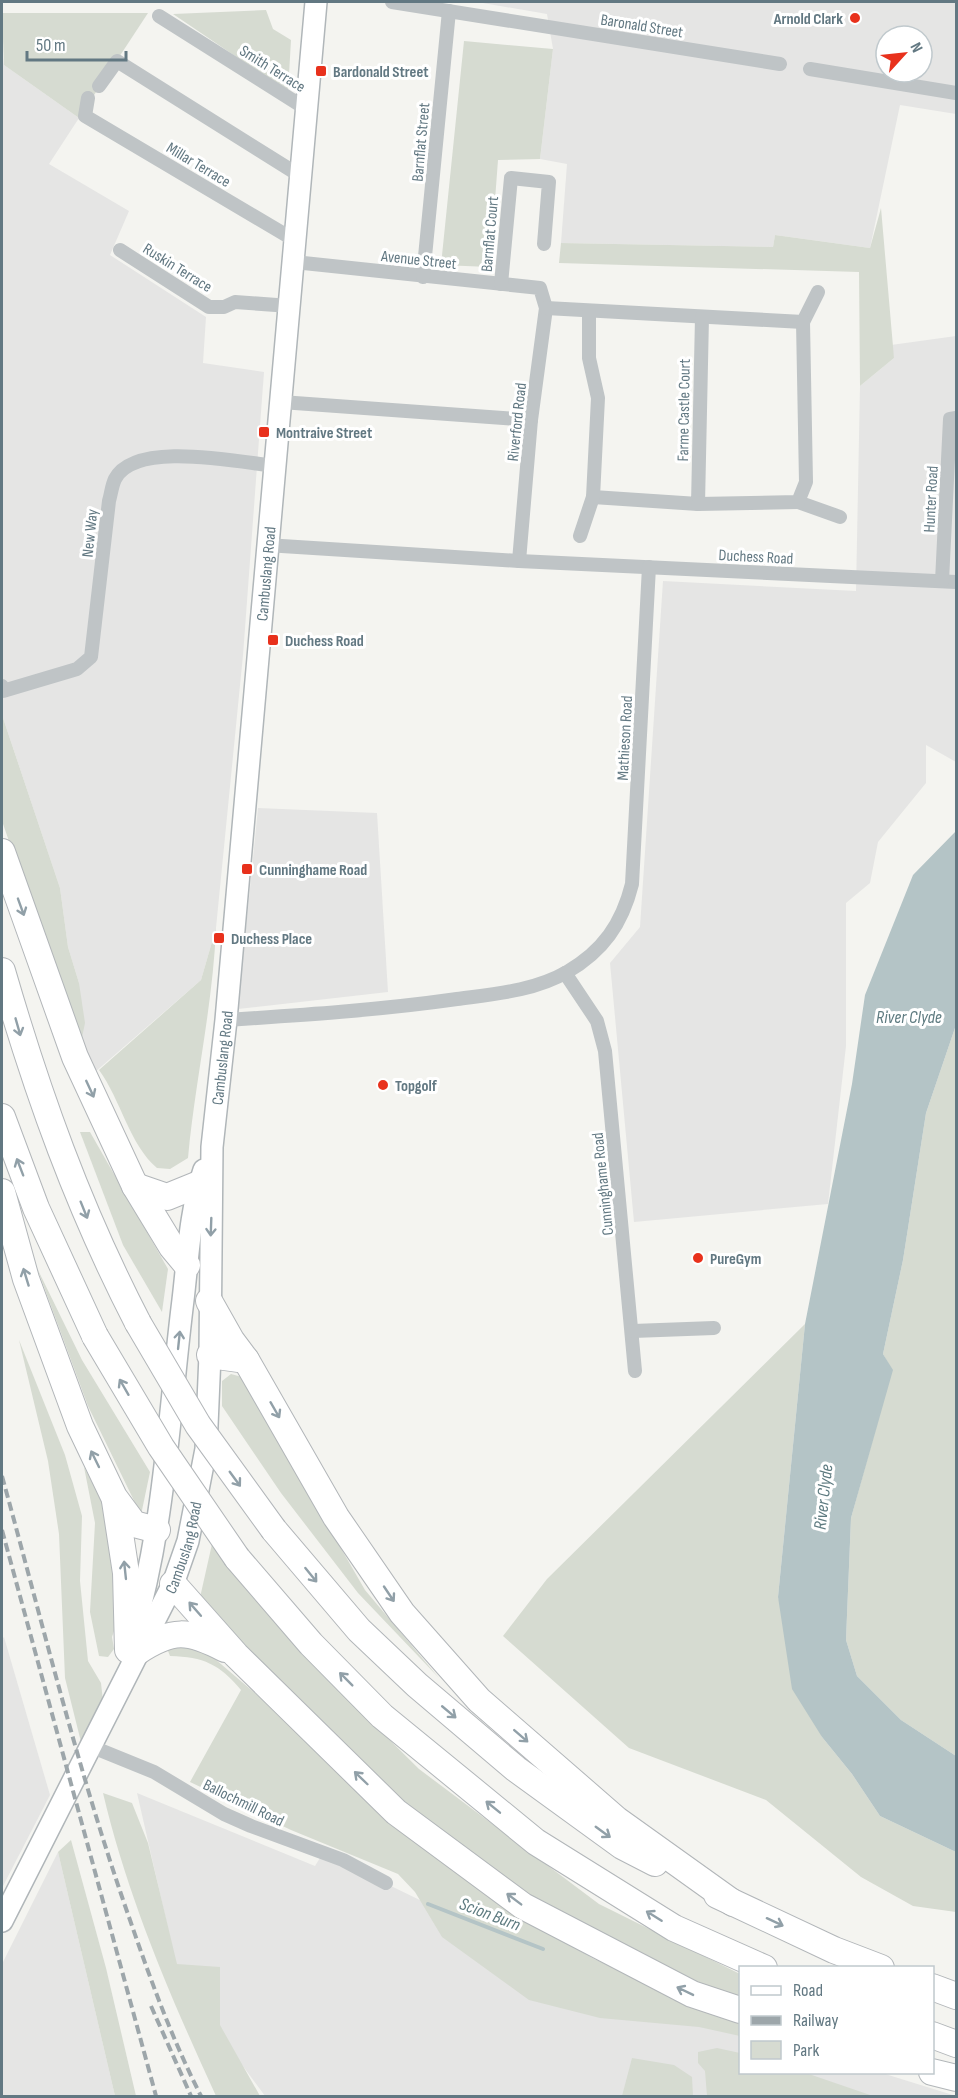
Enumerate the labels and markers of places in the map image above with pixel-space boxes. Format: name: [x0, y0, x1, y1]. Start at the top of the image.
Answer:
place label: Arnold Clark: [773, 10, 843, 29]
marker: Arnold Clark: [848, 11, 862, 25]
place label: Bardonald Street: [333, 63, 429, 82]
marker: Bardonald Street: [314, 64, 328, 78]
place label: Montraive Street: [276, 424, 372, 443]
marker: Montraive Street: [257, 425, 271, 439]
place label: Duchess Road: [285, 632, 364, 651]
marker: Duchess Road: [266, 633, 280, 647]
place label: Cunninghame Road: [259, 861, 367, 880]
marker: Cunninghame Road: [240, 862, 254, 876]
place label: Duchess Place: [231, 930, 312, 949]
marker: Duchess Place: [212, 931, 226, 945]
place label: Topgolf: [395, 1077, 438, 1096]
marker: Topgolf: [376, 1078, 390, 1092]
place label: PureGym: [710, 1250, 761, 1269]
marker: PureGym: [691, 1251, 705, 1265]

